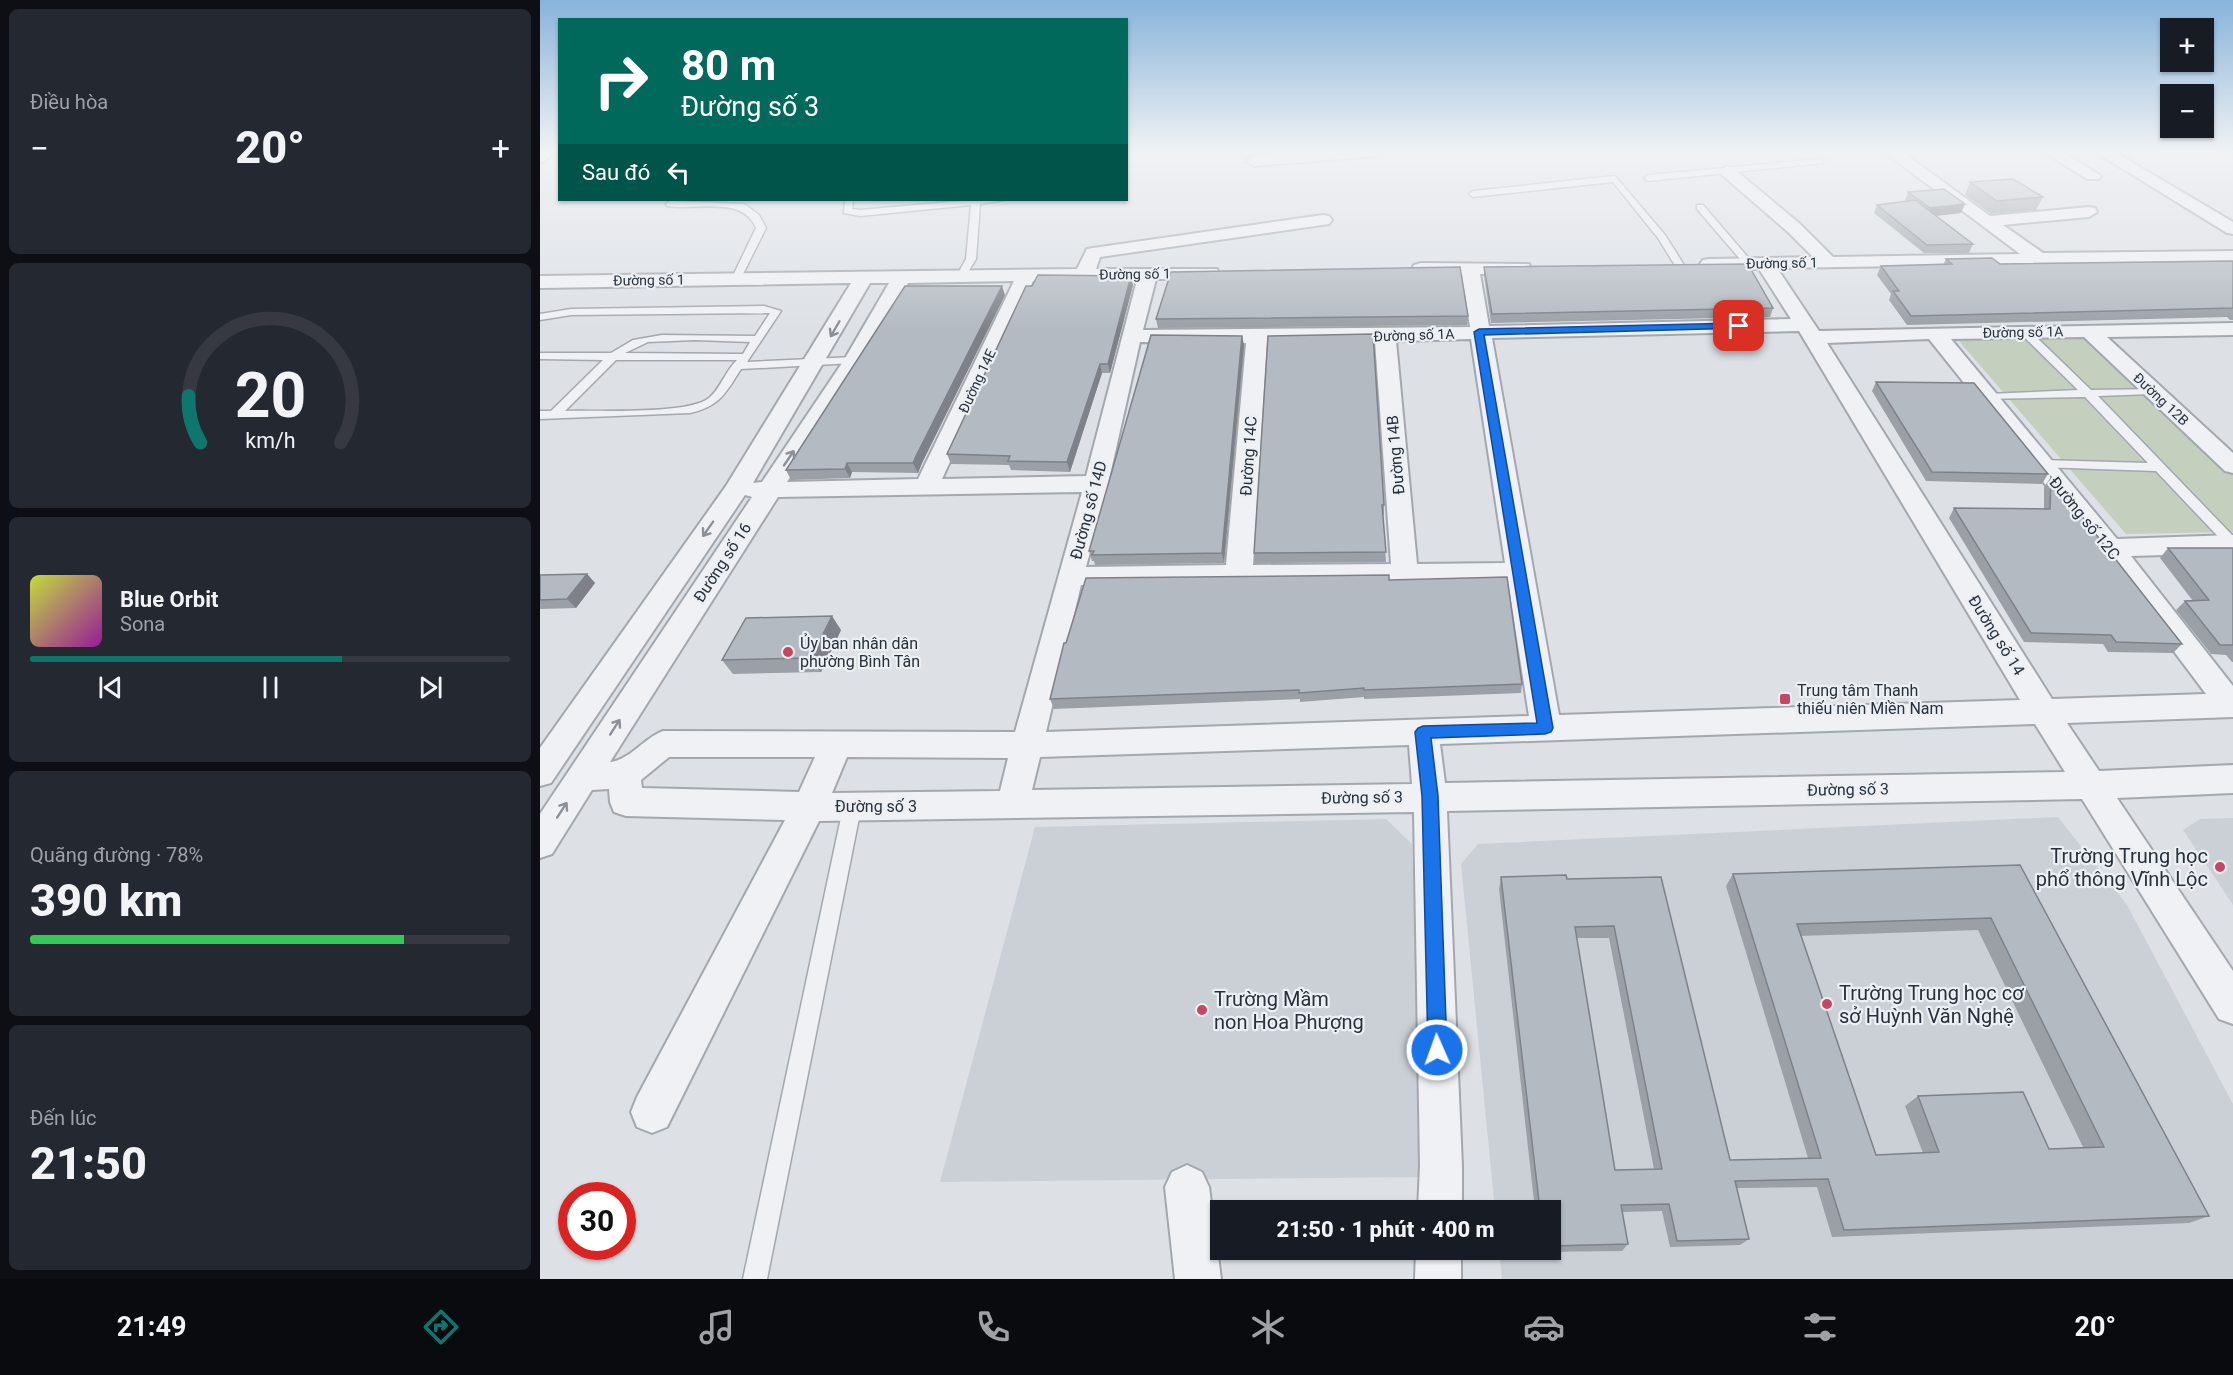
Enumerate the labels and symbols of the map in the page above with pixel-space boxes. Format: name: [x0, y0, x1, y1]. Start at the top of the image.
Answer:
street label: Đường số 1: [1746, 254, 1818, 272]
street label: Đường số 1: [1099, 265, 1171, 283]
street label: Đường số 1: [613, 271, 685, 289]
pin: [1713, 300, 1764, 351]
one-way arrow: [829, 320, 841, 337]
street label: Đường số 1A: [1982, 323, 2064, 341]
street label: Đường số 1A: [1373, 326, 1455, 344]
street label: Đường 14E: [955, 346, 999, 416]
street label: Đường 12B: [2130, 369, 2192, 429]
street label: Đường 14B: [1383, 414, 1408, 495]
street label: Đường 14C: [1236, 415, 1261, 497]
one-way arrow: [783, 450, 795, 467]
street label: Đường số 14D: [1066, 459, 1111, 562]
street label: Đường số 12C: [2045, 473, 2124, 564]
street label: Đường số 16: [690, 519, 755, 606]
one-way arrow: [702, 521, 714, 537]
street label: Đường số 14: [1964, 592, 2029, 679]
place label: Ủy ban nhân dân phường Bình Tân: [800, 633, 920, 671]
marker: Ủy ban nhân dân phường Bình Tân: [781, 645, 795, 659]
place label: Trung tâm Thanh thiếu niên Miền Nam: [1797, 681, 1944, 718]
marker: Trung tâm Thanh thiếu niên Miền Nam: [1778, 692, 1792, 706]
one-way arrow: [608, 719, 621, 736]
street label: Đường số 3: [1807, 779, 1889, 800]
street label: Đường số 3: [1321, 787, 1403, 808]
street label: Đường số 3: [835, 797, 917, 816]
one-way arrow: [556, 802, 568, 819]
place label: Trường Trung học phổ thông Vĩnh Lộc: [2036, 844, 2208, 891]
marker: Trường Trung học phổ thông Vĩnh Lộc: [2213, 860, 2227, 874]
place label: Trường Trung học cơ sở Huỳnh Văn Nghệ: [1839, 981, 2024, 1028]
place label: Trường Mầm non Hoa Phượng: [1214, 987, 1364, 1034]
marker: Trường Trung học cơ sở Huỳnh Văn Nghệ: [1820, 997, 1834, 1011]
marker: Trường Mầm non Hoa Phượng: [1195, 1003, 1209, 1017]
position arrow: [1405, 1018, 1469, 1082]
speed limit sign: 30: [558, 1182, 636, 1260]

